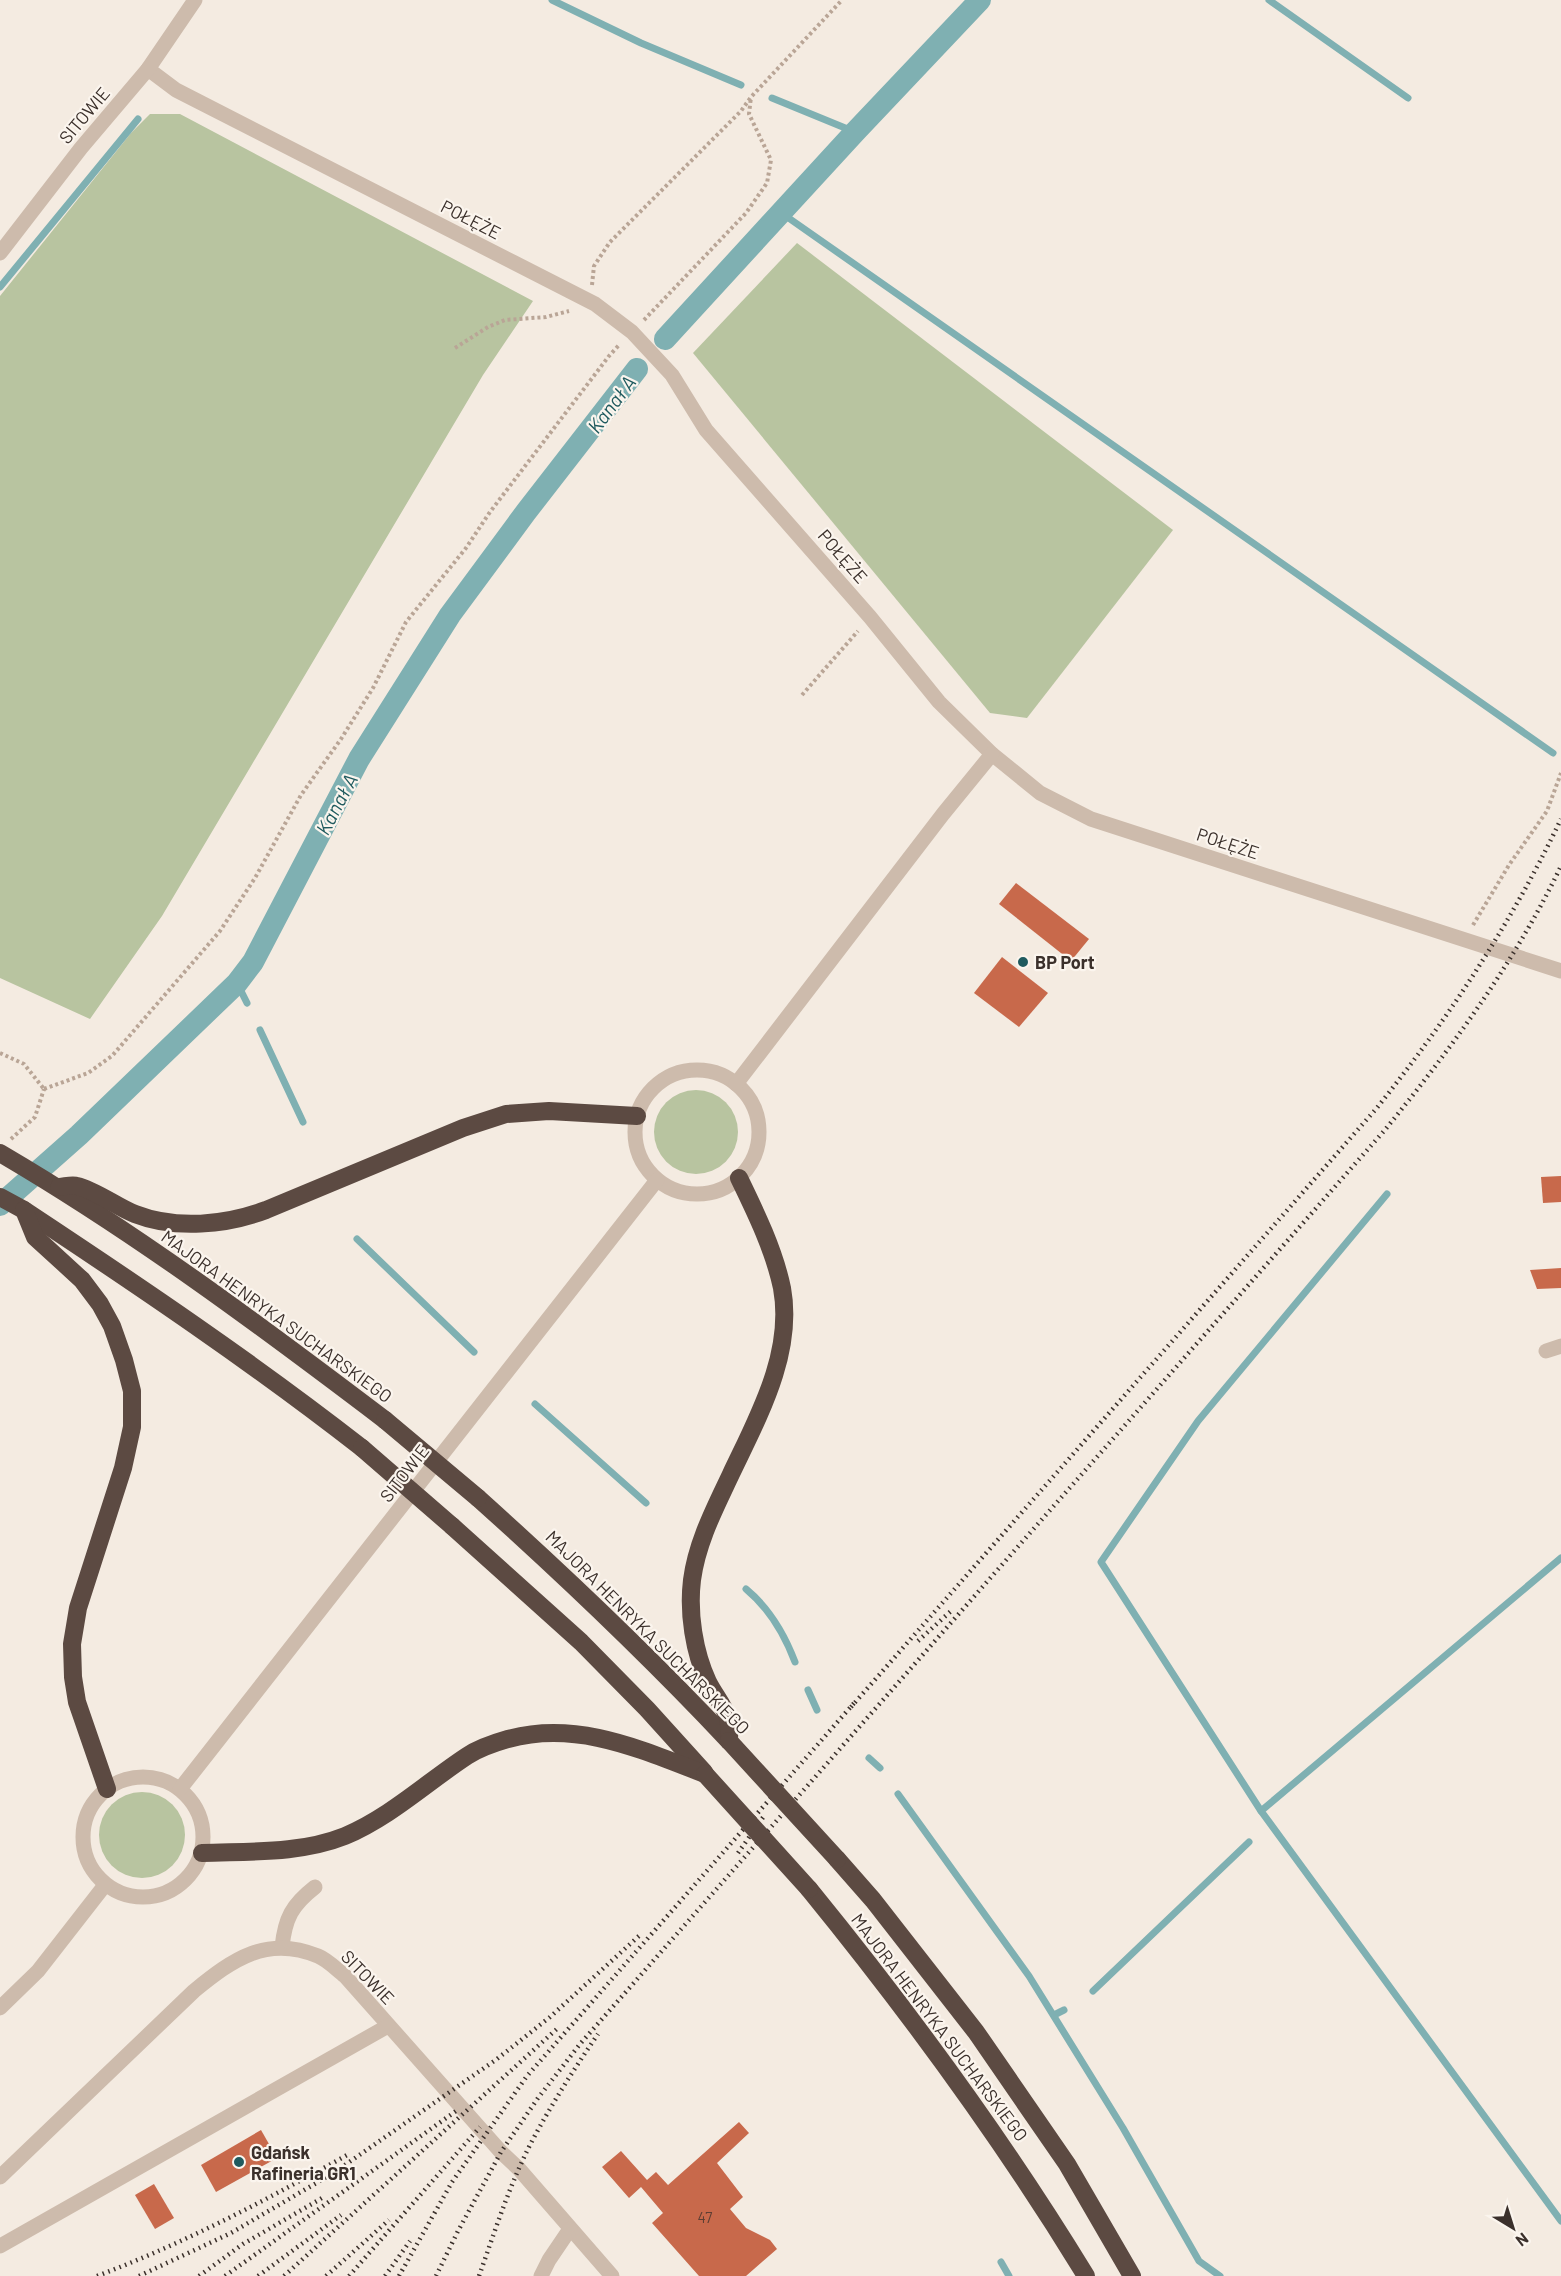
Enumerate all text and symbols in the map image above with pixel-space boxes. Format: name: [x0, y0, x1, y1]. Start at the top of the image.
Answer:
street label: SITOWIE: [54, 82, 114, 148]
street label: POŁĘŻE: [437, 195, 505, 243]
water label: Kanał A: [582, 371, 640, 437]
street label: POŁĘŻE: [814, 525, 872, 587]
water label: Kanał A: [310, 769, 362, 839]
street label: POŁĘŻE: [1194, 823, 1262, 863]
place label: BP Port: [1035, 951, 1095, 973]
marker: BP Port: [1016, 955, 1030, 969]
street label: MAJORA HENRYKA SUCHARSKIEGO: [157, 1225, 397, 1407]
street label: SITOWIE: [375, 1440, 433, 1506]
street label: MAJORA HENRYKA SUCHARSKIEGO: [541, 1525, 755, 1739]
street label: MAJORA HENRYKA SUCHARSKIEGO: [847, 1909, 1033, 2145]
street label: SITOWIE: [337, 1945, 399, 2009]
place label: Gdańsk Rafineria GR1: [251, 2141, 356, 2184]
marker: Gdańsk Rafineria GR1: [232, 2155, 246, 2169]
north arrow: [1483, 2198, 1543, 2258]
house number: 47: [698, 2208, 712, 2226]
text: N: [1513, 2229, 1533, 2251]

